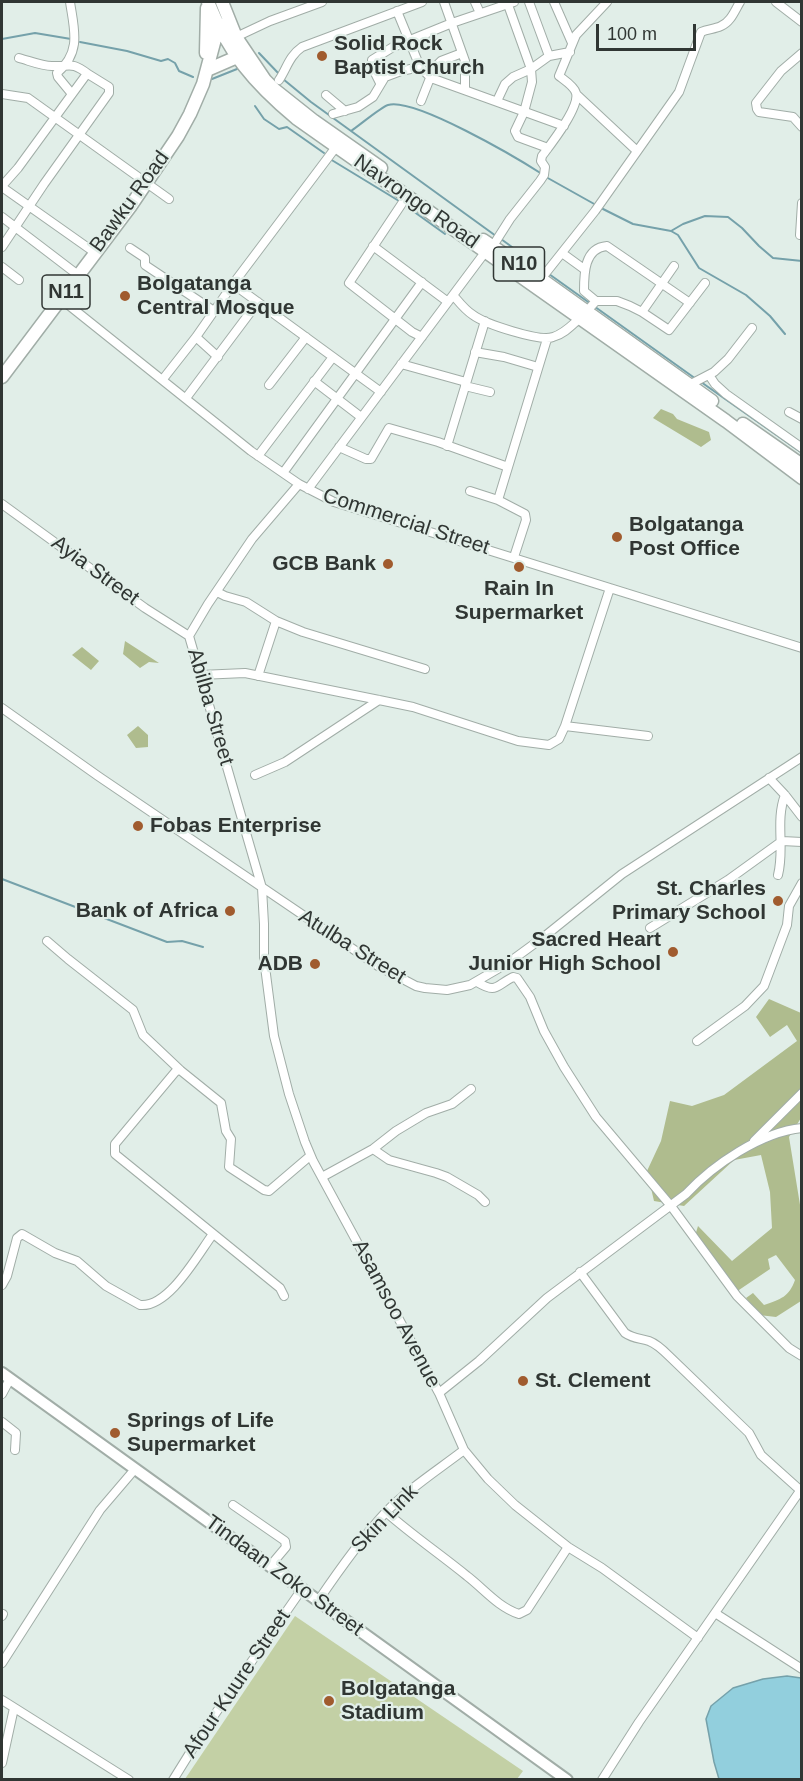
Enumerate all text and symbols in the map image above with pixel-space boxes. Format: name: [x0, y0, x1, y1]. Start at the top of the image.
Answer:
scale bar: [599, 12, 700, 50]
text: 100 m: [607, 24, 657, 44]
place label: Solid Rock Baptist Church: [334, 31, 485, 81]
marker: Solid Rock Baptist Church: [315, 49, 329, 63]
street label: Bawku Road: [85, 146, 175, 258]
street label: Navrongo Road: [349, 149, 483, 255]
road number: N10: [494, 247, 544, 281]
place label: Bolgatanga Central Mosque: [137, 271, 295, 321]
road number: N11: [42, 275, 90, 309]
marker: Bolgatanga Central Mosque: [118, 289, 132, 303]
street label: Commercial Street: [319, 483, 493, 561]
place label: Bolgatanga Post Office: [629, 512, 743, 562]
marker: Bolgatanga Post Office: [610, 530, 624, 544]
street label: Ayia Street: [46, 531, 144, 611]
place label: GCB Bank: [272, 551, 376, 577]
marker: GCB Bank: [381, 557, 395, 571]
marker: Rain In Supermarket: [512, 560, 526, 574]
place label: Rain In Supermarket: [455, 576, 583, 626]
street label: Abilba Street: [181, 646, 239, 768]
place label: Fobas Enterprise: [150, 813, 322, 839]
marker: Fobas Enterprise: [131, 819, 145, 833]
place label: St. Charles Primary School: [612, 876, 766, 926]
marker: St. Charles Primary School: [771, 894, 785, 908]
place label: Bank of Africa: [76, 898, 218, 924]
marker: Bank of Africa: [223, 904, 237, 918]
street label: Atulba Street: [294, 904, 410, 990]
place label: Sacred Heart Junior High School: [469, 927, 661, 977]
marker: Sacred Heart Junior High School: [666, 945, 680, 959]
place label: ADB: [258, 951, 303, 977]
marker: ADB: [308, 957, 322, 971]
street label: Asamsoo Avenue: [346, 1236, 446, 1392]
place label: St. Clement: [535, 1368, 651, 1394]
marker: St. Clement: [516, 1374, 530, 1388]
place label: Springs of Life Supermarket: [127, 1408, 274, 1458]
marker: Springs of Life Supermarket: [108, 1426, 122, 1440]
street label: Skin Link: [346, 1480, 424, 1558]
street label: Tindaan Zoko Street: [200, 1510, 368, 1642]
street label: Afour Kuure Street: [178, 1605, 296, 1763]
place label: Bolgatanga Stadium: [341, 1676, 455, 1726]
marker: Bolgatanga Stadium: [322, 1694, 336, 1708]

